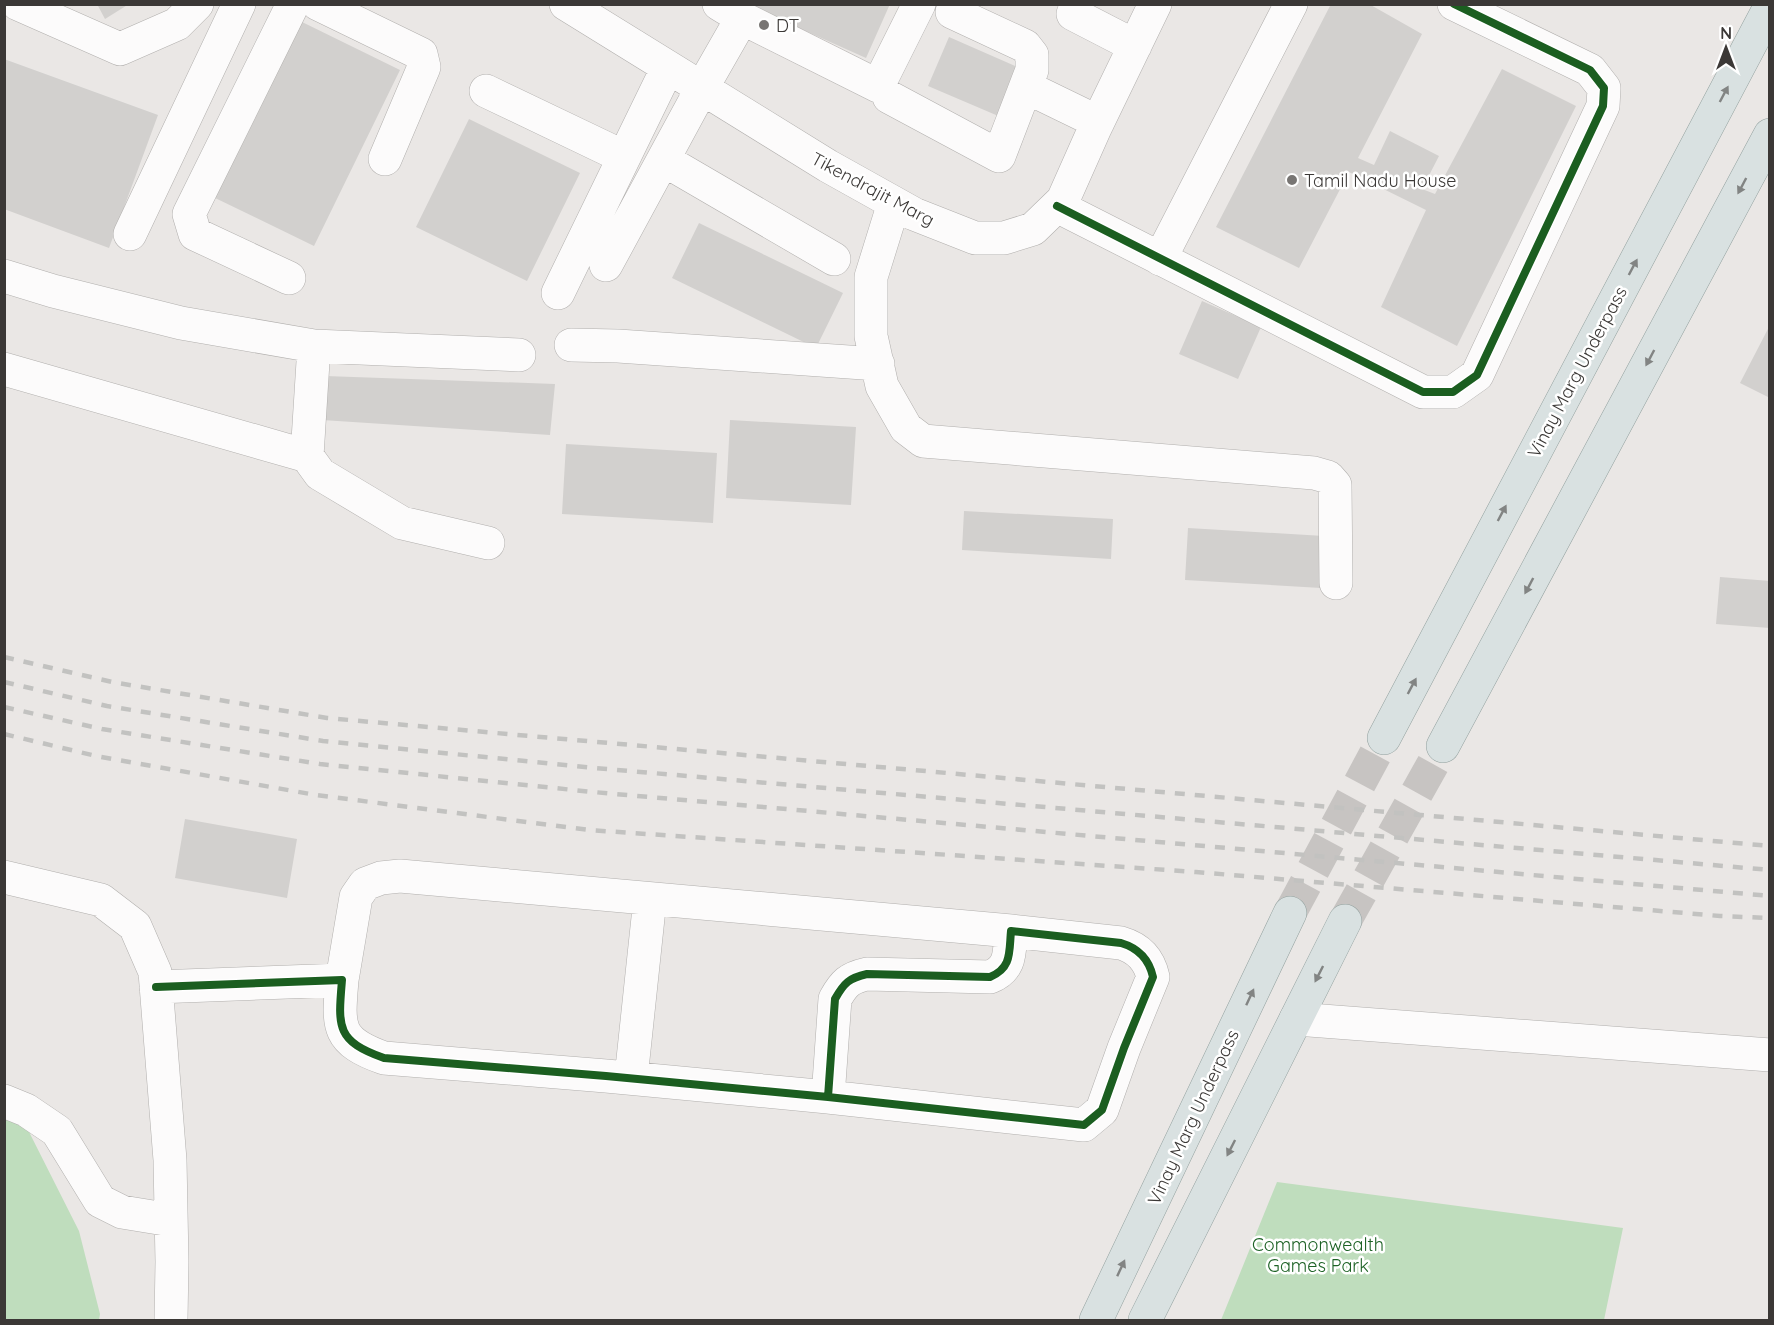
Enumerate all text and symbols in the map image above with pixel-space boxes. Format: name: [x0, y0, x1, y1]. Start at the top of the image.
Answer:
place label: DT: [776, 14, 800, 37]
marker: DT: [757, 18, 771, 32]
north arrow: [1696, 18, 1756, 78]
text: N: [1720, 23, 1732, 43]
one-way arrow: [1718, 85, 1728, 103]
street label: Tikendrajit Marg: [807, 147, 939, 231]
place label: Tamil Nadu House: [1304, 169, 1456, 192]
marker: Tamil Nadu House: [1285, 173, 1299, 187]
one-way arrow: [1737, 178, 1747, 195]
one-way arrow: [1628, 258, 1638, 275]
street label: Vinay Marg Underpass: [1522, 282, 1632, 462]
one-way arrow: [1645, 350, 1655, 367]
one-way arrow: [1498, 505, 1507, 522]
one-way arrow: [1524, 577, 1534, 595]
one-way arrow: [1406, 677, 1416, 695]
one-way arrow: [1314, 965, 1324, 982]
one-way arrow: [1246, 988, 1255, 1005]
street label: Vinay Marg Underpass: [1142, 1026, 1244, 1208]
one-way arrow: [1227, 1139, 1236, 1156]
park label: Commonwealth Games Park: [1252, 1233, 1384, 1277]
one-way arrow: [1117, 1259, 1126, 1276]

